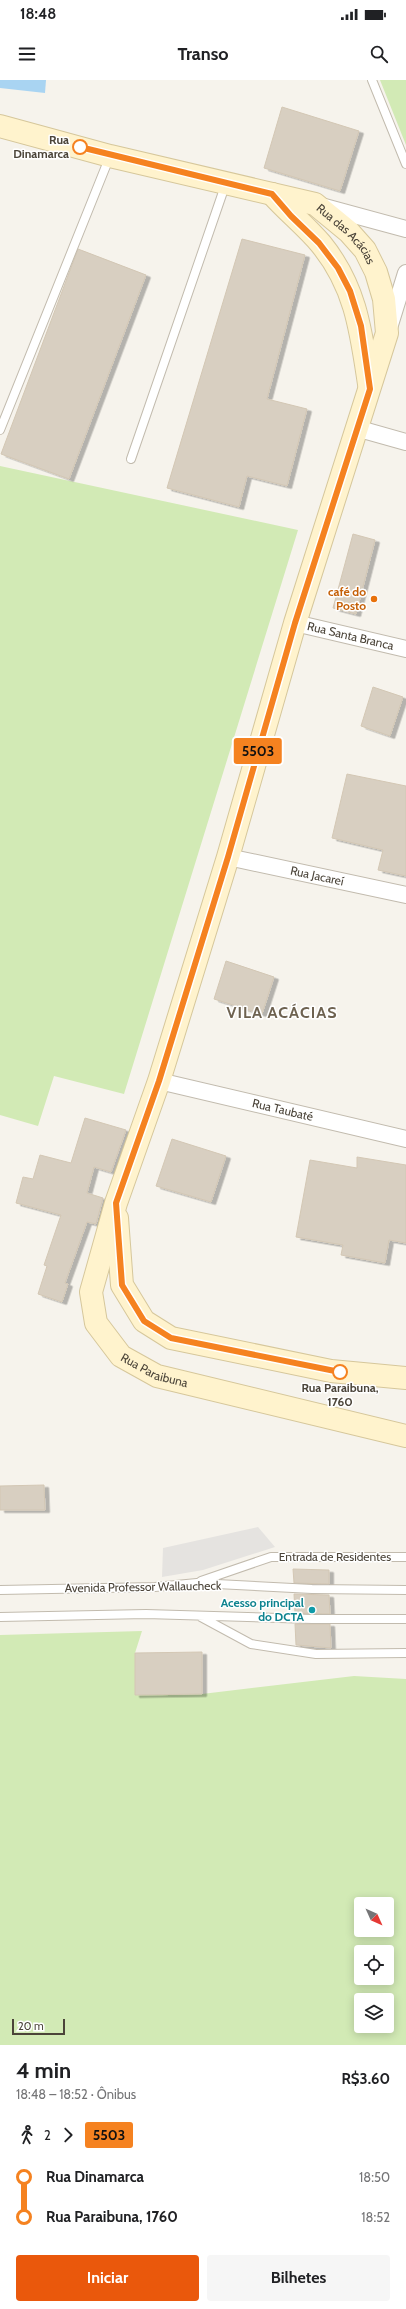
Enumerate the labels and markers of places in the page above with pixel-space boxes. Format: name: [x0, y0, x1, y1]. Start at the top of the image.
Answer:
place label: Rua Dinamarca: [13, 132, 69, 161]
marker: Rua Dinamarca: [72, 139, 88, 155]
place label: café do Posto: [328, 584, 366, 613]
marker: café do Posto: [369, 594, 379, 604]
marker: Rua Paraibuna, 1760: [332, 1364, 348, 1380]
place label: Rua Paraibuna, 1760: [301, 1380, 379, 1409]
place label: Acesso principal do DCTA: [221, 1595, 304, 1624]
marker: Acesso principal do DCTA: [307, 1605, 317, 1615]

